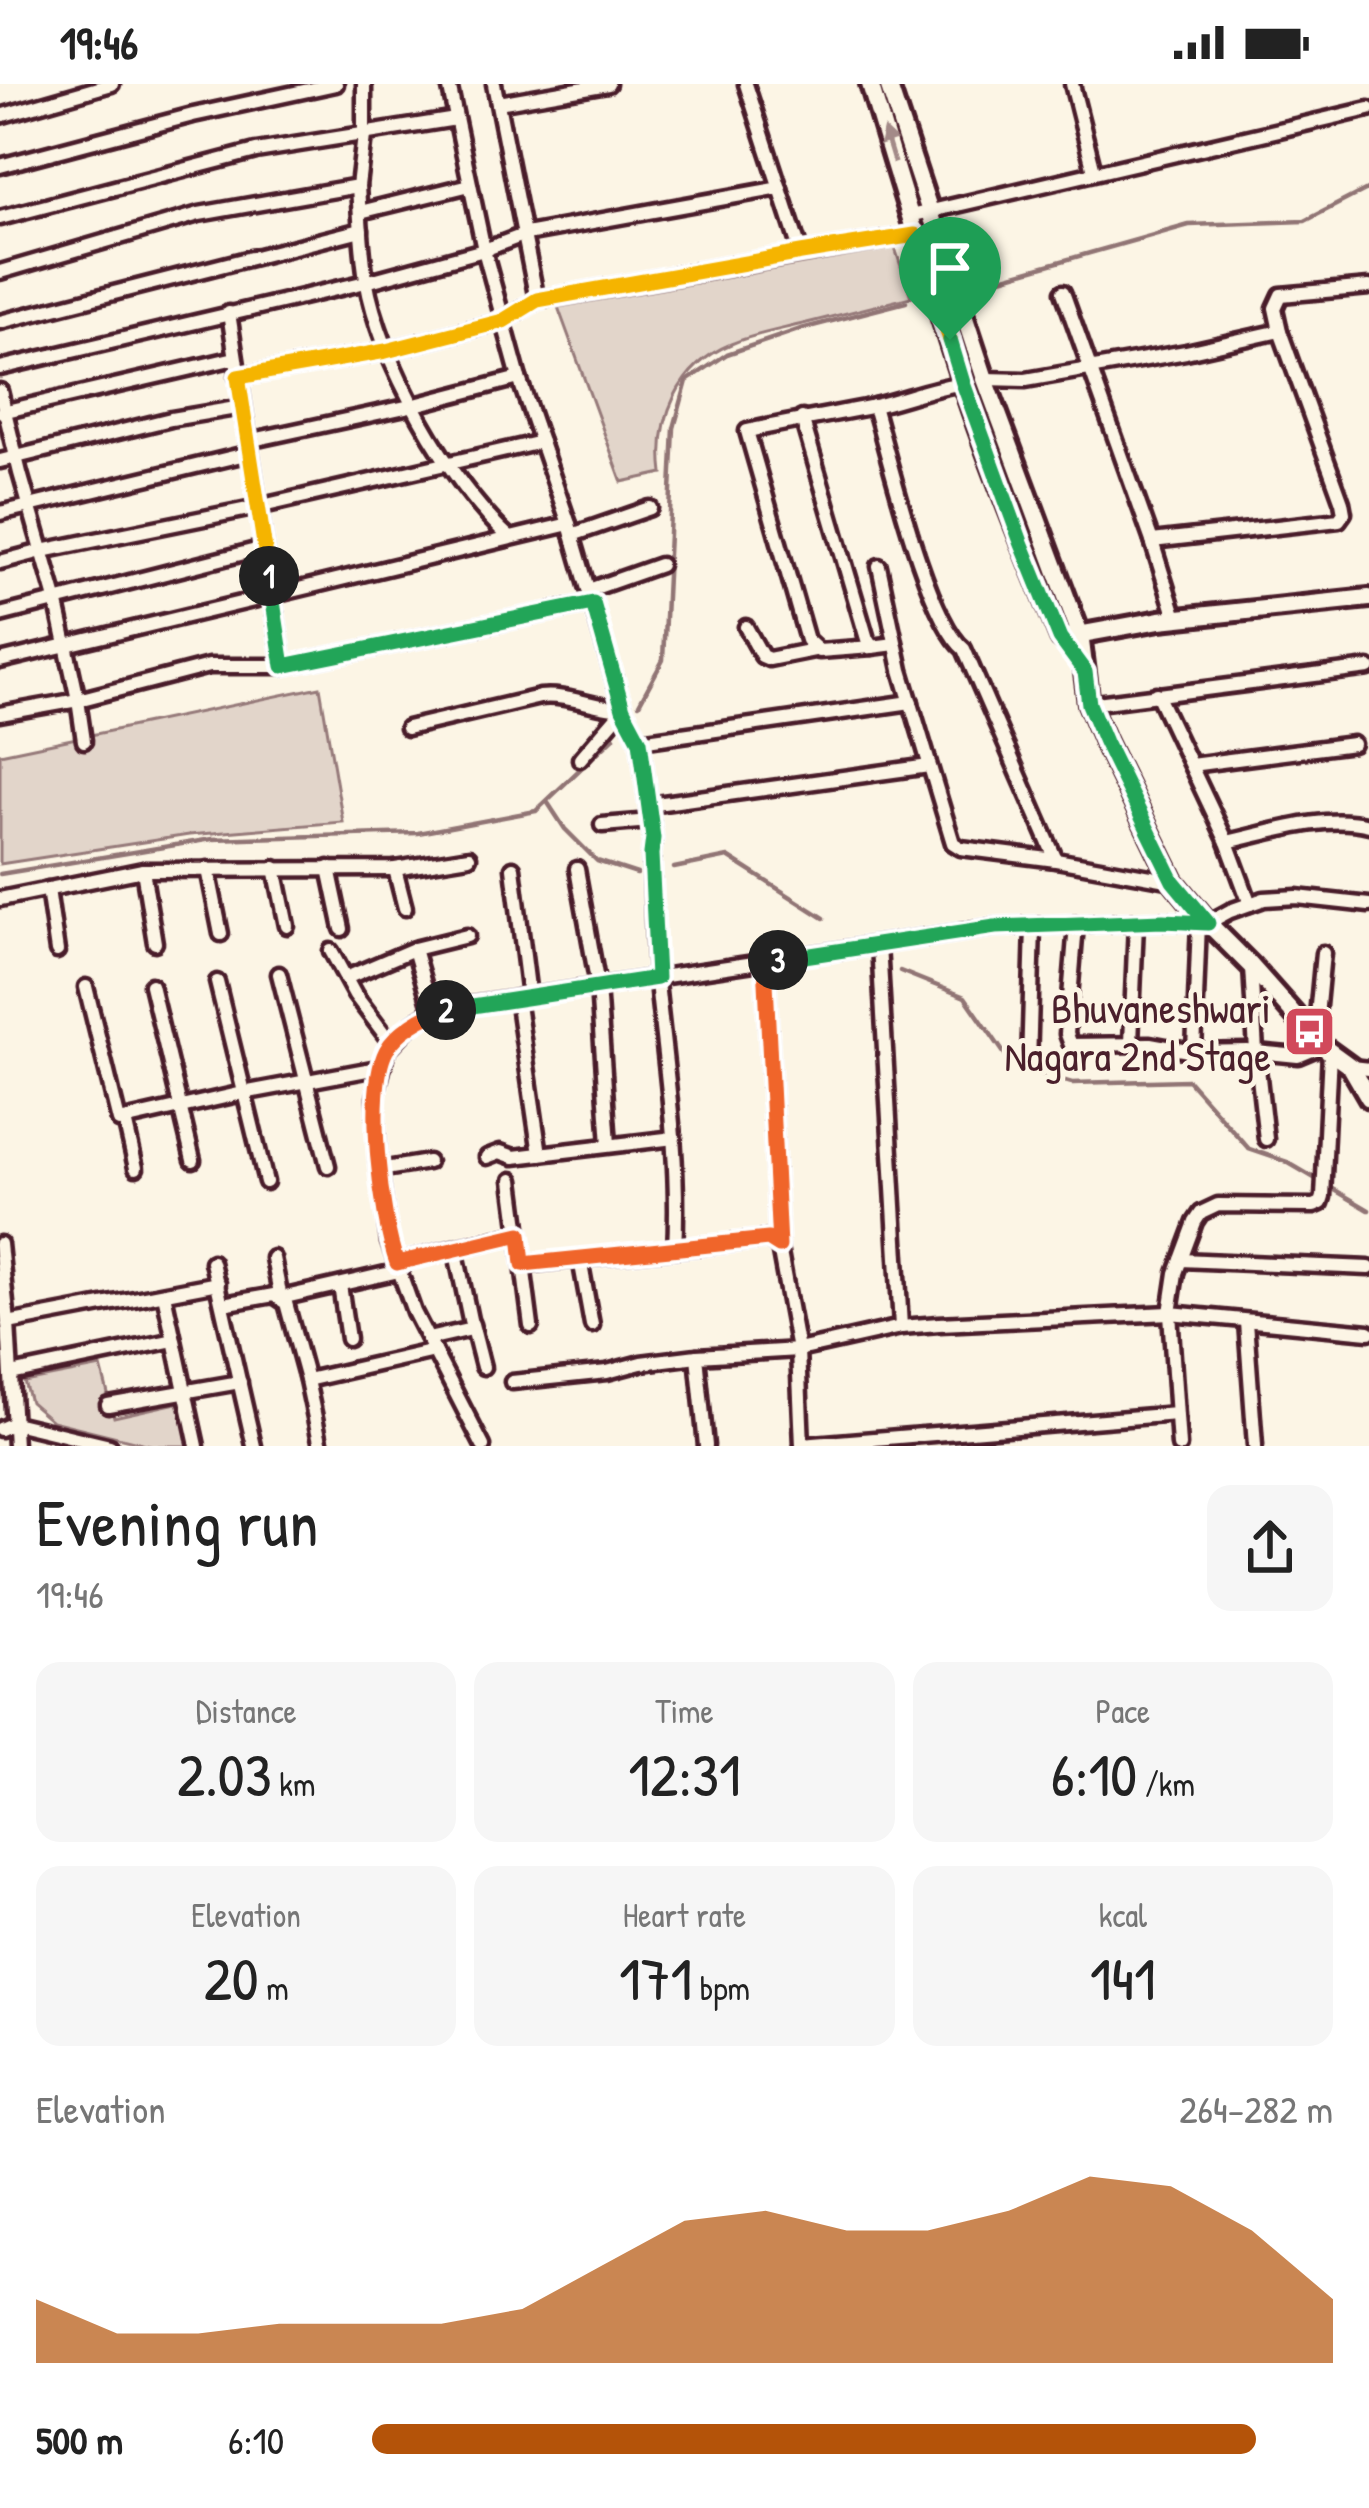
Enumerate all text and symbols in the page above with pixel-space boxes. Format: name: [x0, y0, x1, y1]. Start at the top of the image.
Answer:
text: 19:46: [60, 12, 138, 73]
one-way arrow: [879, 127, 897, 164]
pin: [899, 217, 1001, 340]
icon: arrive: [917, 235, 983, 301]
pin: 1: [239, 546, 299, 606]
text: 1: [263, 554, 275, 598]
pin: 3: [748, 930, 808, 990]
text: 3: [771, 938, 785, 982]
place label: Bhuvaneshwari Nagara 2nd Stage: [1004, 979, 1271, 1084]
pin: 2: [416, 980, 476, 1040]
text: 2: [438, 988, 454, 1032]
bus stop icon: Bhuvaneshwari Nagara 2nd Stage: [1282, 1003, 1338, 1059]
text: Evening run: [36, 1477, 318, 1567]
button: share: [1207, 1485, 1333, 1611]
text: 19:46: [36, 1567, 104, 1620]
text: Distance: [196, 1689, 297, 1733]
text: Time: [655, 1689, 714, 1733]
text: Pace: [1095, 1689, 1150, 1733]
text: 2.03: [177, 1733, 272, 1815]
text: 12:31: [628, 1733, 741, 1815]
text: 6:10: [1051, 1733, 1137, 1815]
text: km: [272, 1762, 315, 1806]
text: /km: [1137, 1762, 1195, 1806]
text: Elevation: [191, 1893, 301, 1937]
text: Heart rate: [623, 1893, 746, 1937]
text: kcal: [1099, 1893, 1147, 1937]
text: 20: [204, 1937, 259, 2019]
text: 171: [619, 1937, 692, 2019]
text: 141: [1090, 1937, 1156, 2019]
text: m: [259, 1966, 289, 2010]
text: bpm: [692, 1966, 750, 2010]
text: Elevation: [36, 2082, 166, 2135]
text: 264–282 m: [1179, 2082, 1333, 2135]
text: 500 m: [36, 2413, 123, 2466]
text: 6:10: [228, 2413, 284, 2466]

